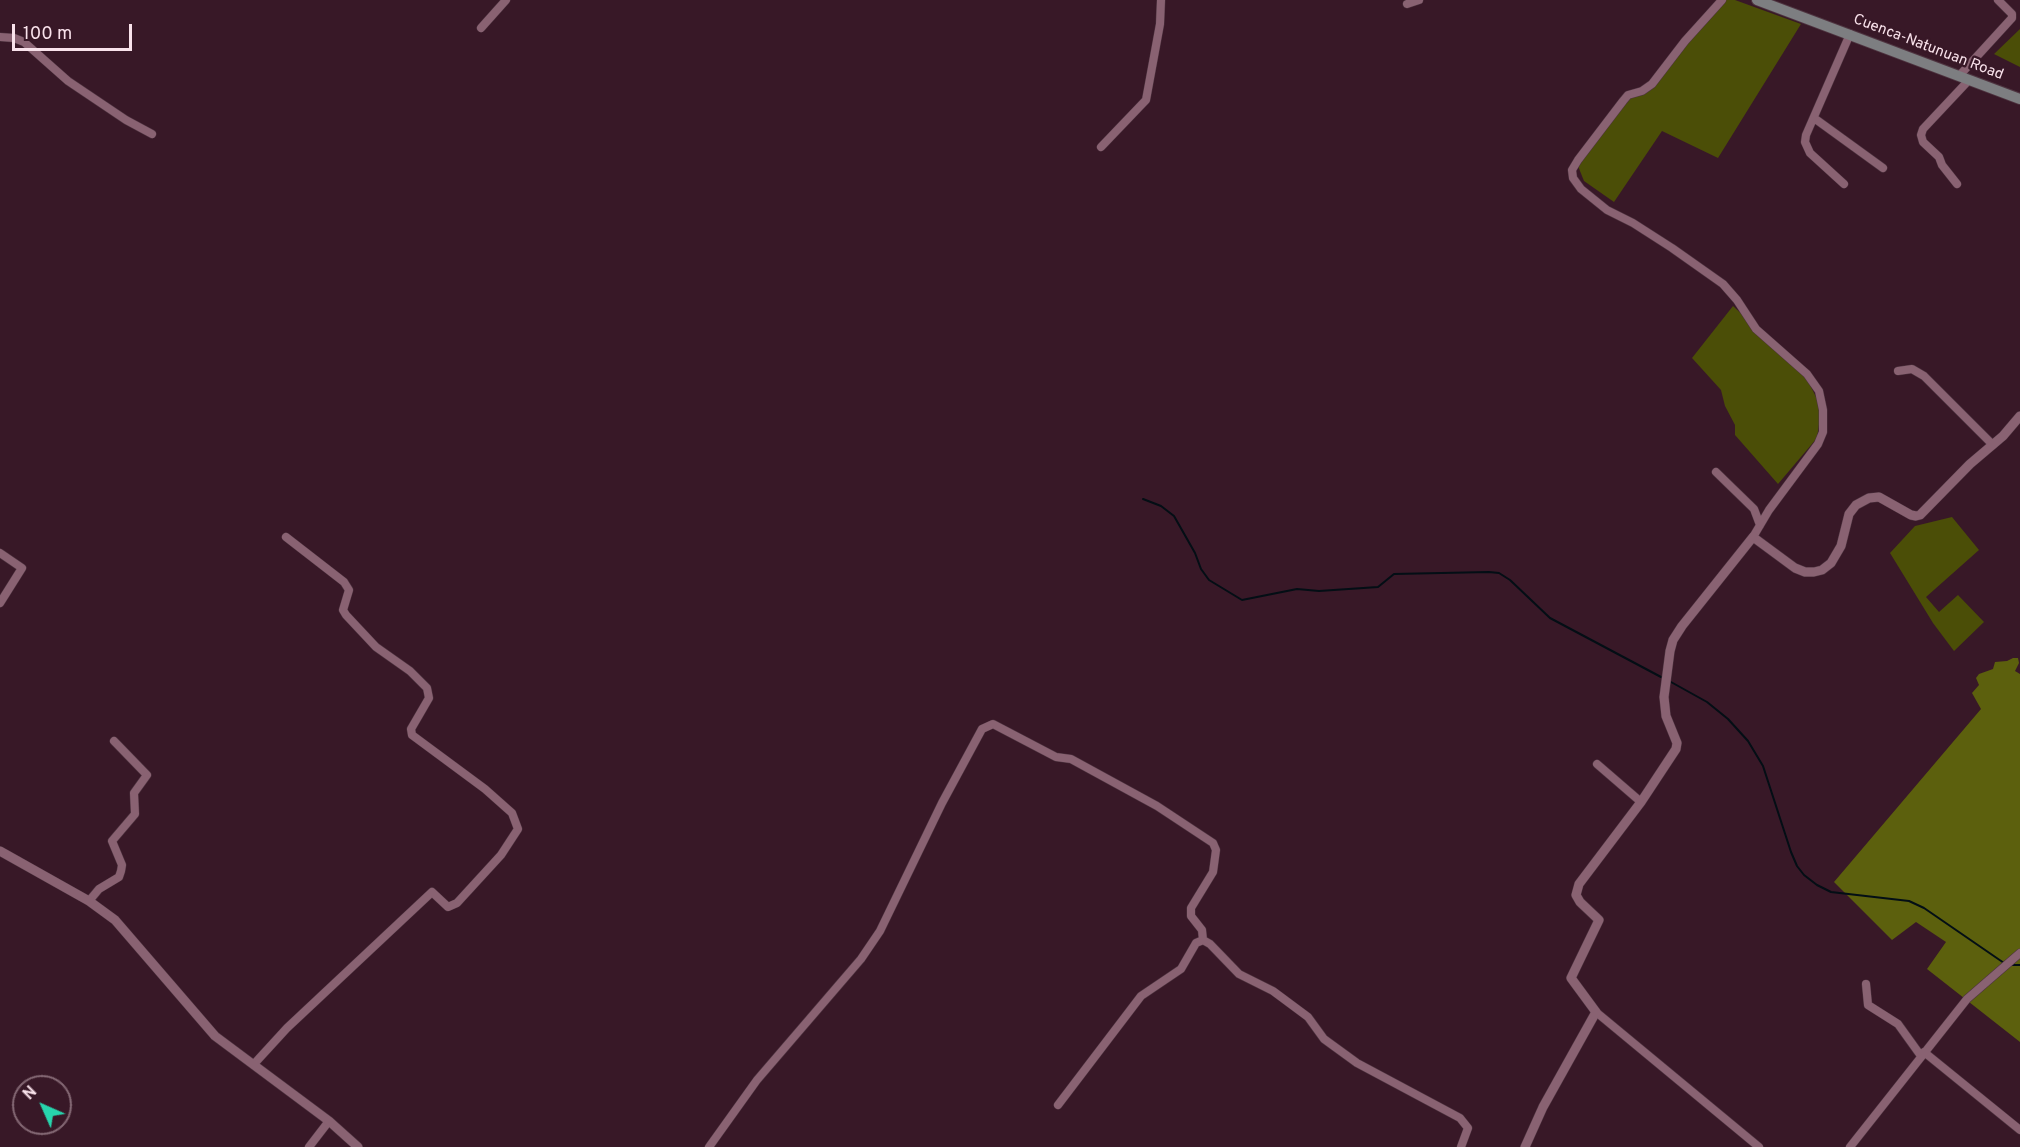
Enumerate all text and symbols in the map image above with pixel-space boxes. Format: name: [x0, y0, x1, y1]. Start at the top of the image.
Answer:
street label: Cuenca-Natunuan Road: [1850, 11, 2006, 85]
scale bar: [15, 12, 135, 50]
text: 100 m: [23, 23, 72, 46]
north arrow: [12, 1075, 72, 1135]
text: N: [20, 1083, 42, 1105]

